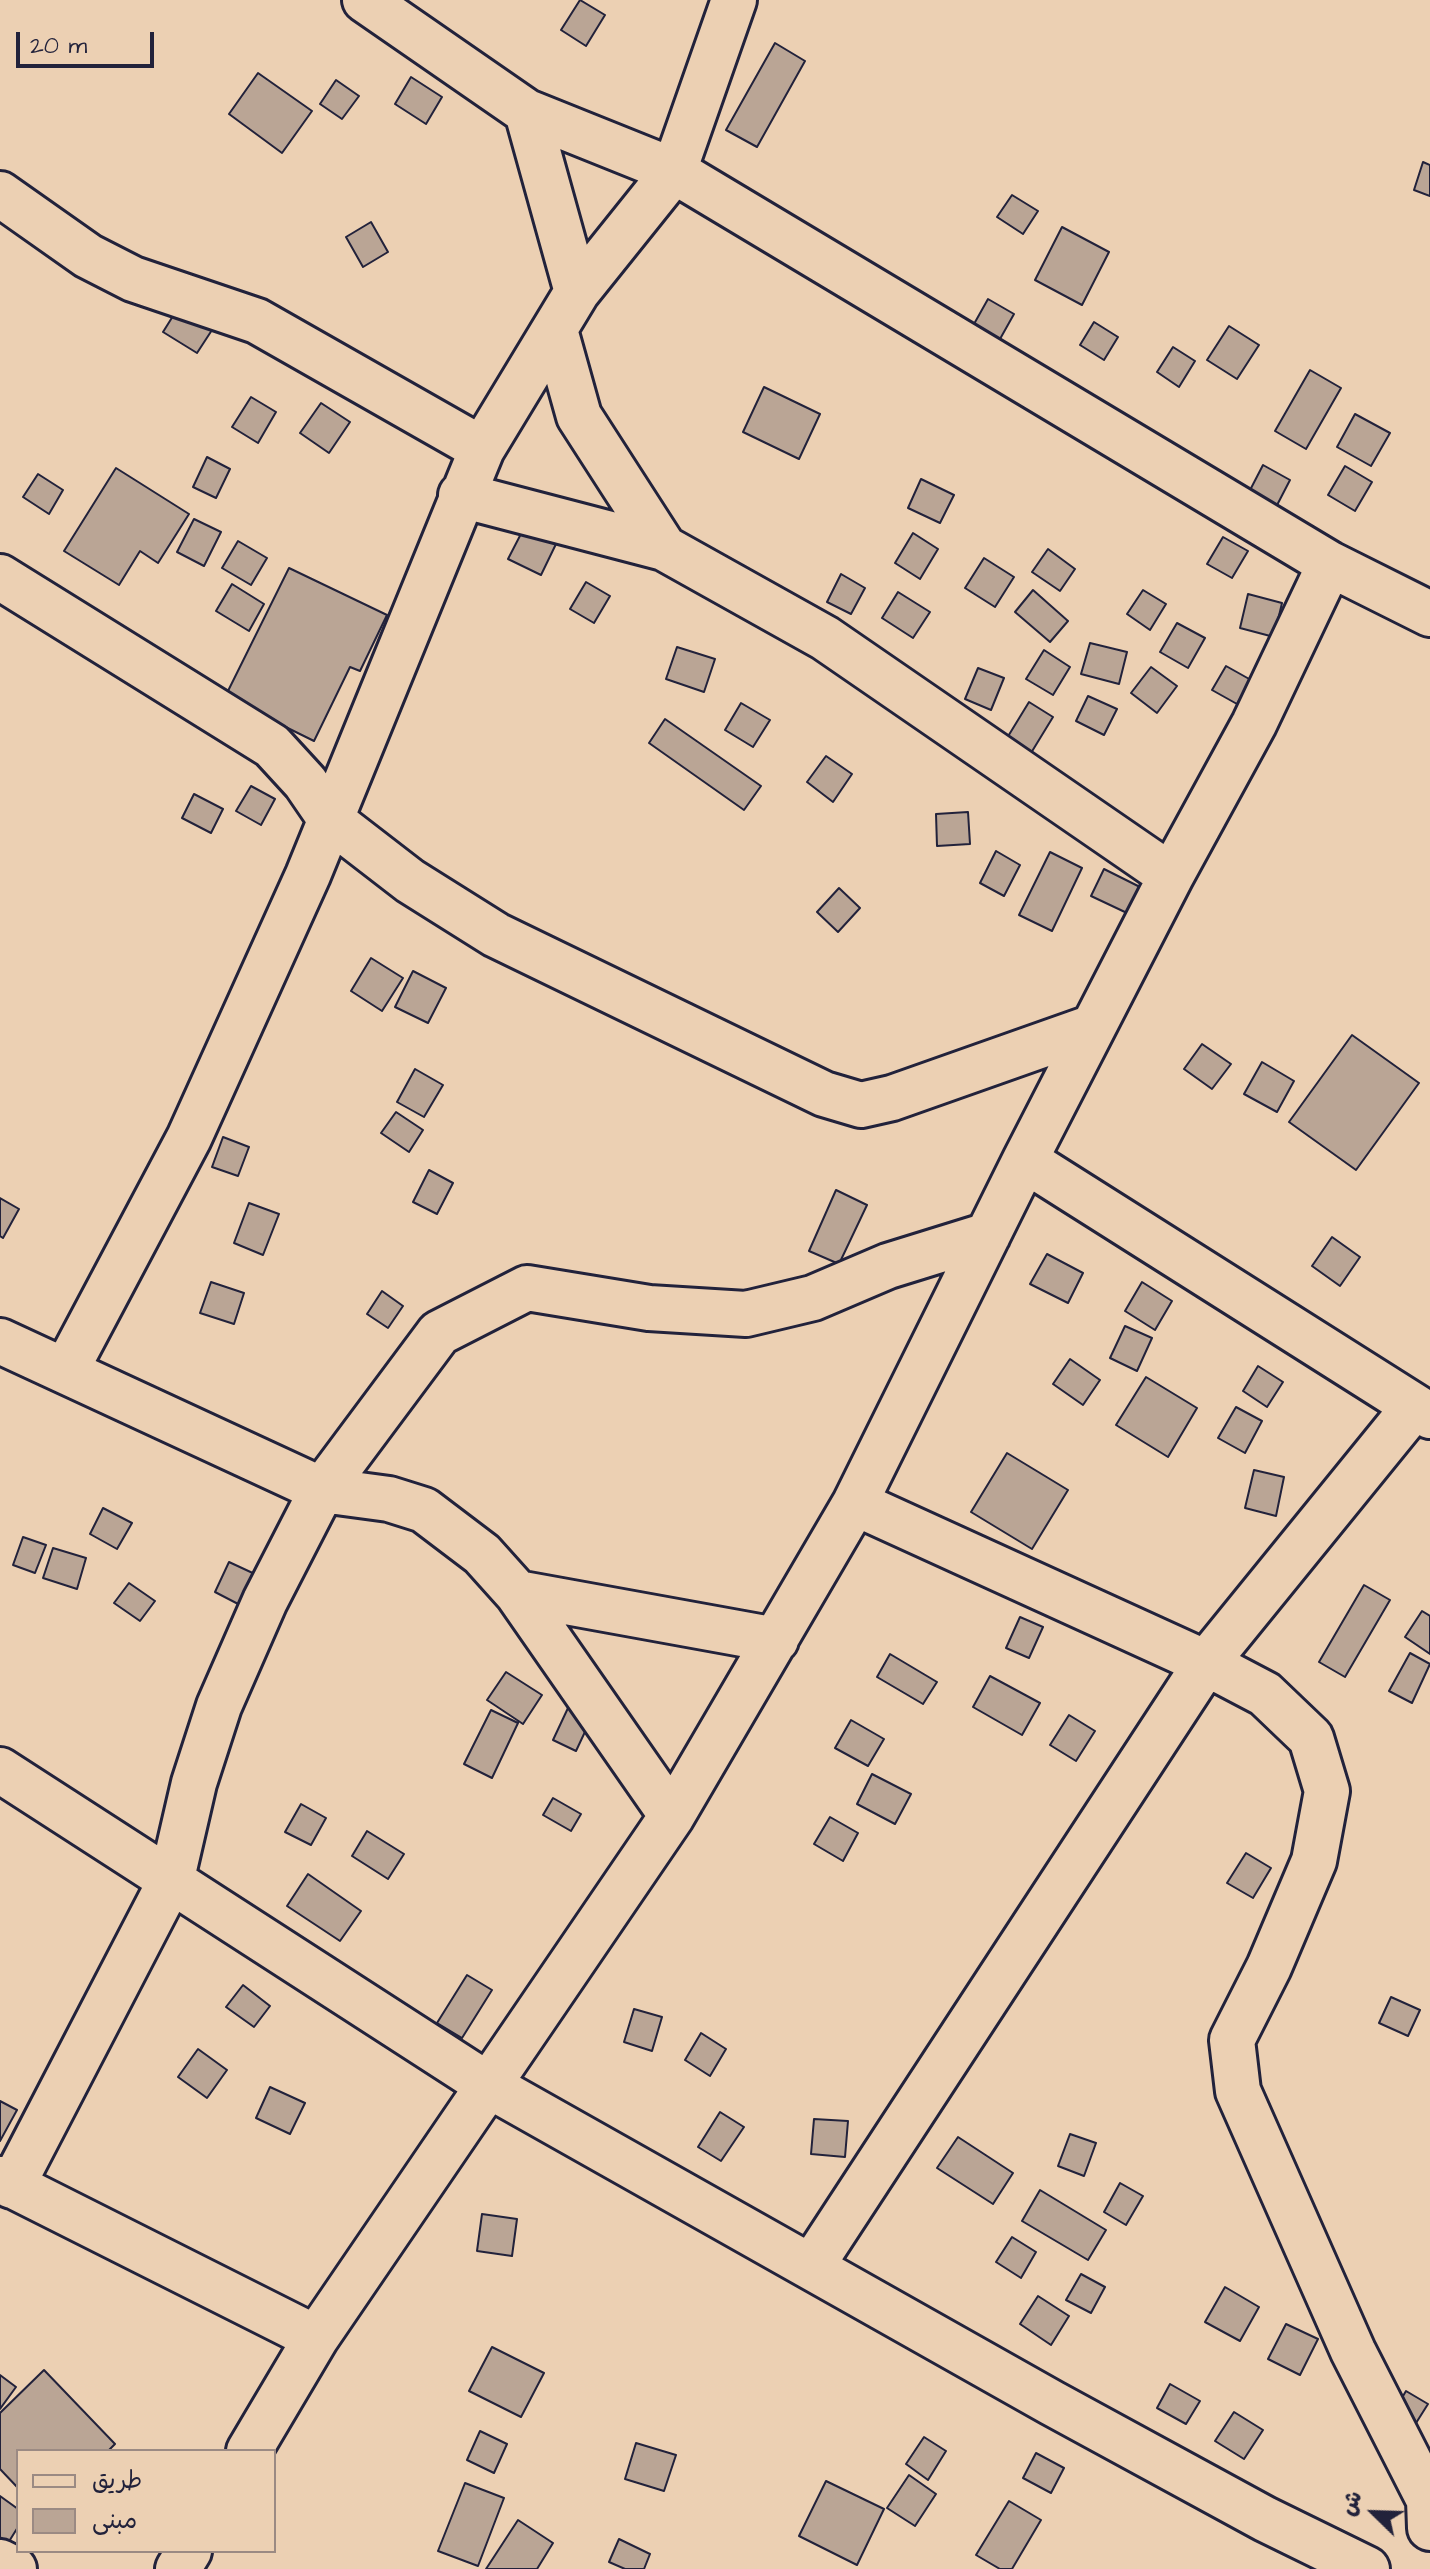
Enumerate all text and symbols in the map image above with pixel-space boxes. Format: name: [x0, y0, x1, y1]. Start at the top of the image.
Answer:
scale bar: [20, 16, 158, 66]
text: 20 m: [30, 29, 87, 63]
legend: [16, 2449, 276, 2553]
text: طريق: [92, 2464, 142, 2498]
north arrow: [1334, 2473, 1414, 2553]
text: ش: [1332, 2486, 1370, 2521]
text: مبنى: [92, 2504, 137, 2538]

